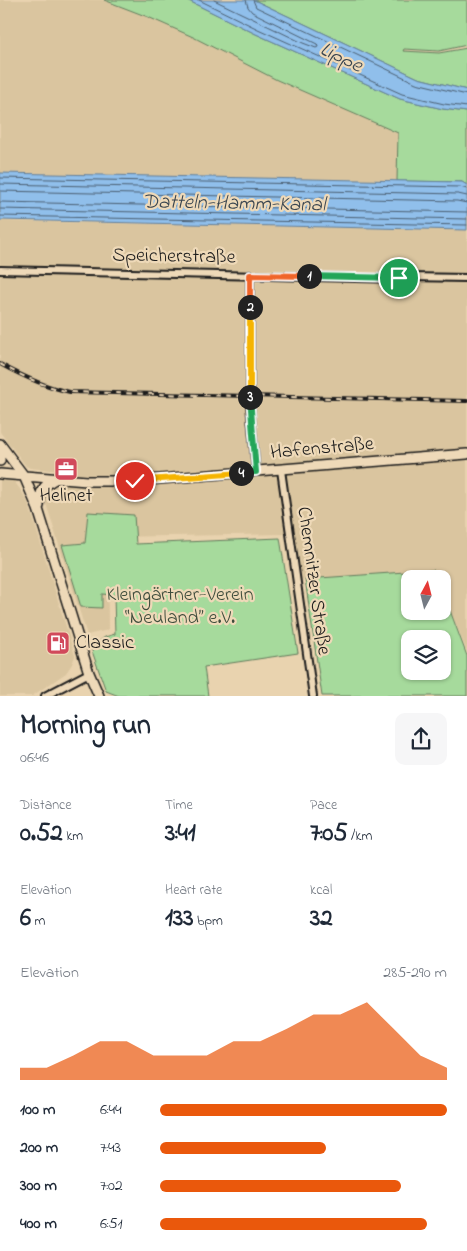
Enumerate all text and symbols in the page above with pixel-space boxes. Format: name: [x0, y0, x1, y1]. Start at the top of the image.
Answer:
water label: Lippe: [315, 35, 369, 82]
water label: Datteln-Hamm-Kanal: [142, 187, 328, 221]
street label: Speicherstraße: [112, 241, 236, 273]
pin: [378, 257, 420, 299]
pin: 1: [296, 264, 322, 288]
icon: arrive: [385, 264, 413, 292]
text: 1: [307, 266, 312, 287]
pin: 2: [238, 294, 262, 320]
text: 2: [247, 297, 254, 318]
pin: 3: [238, 384, 262, 410]
text: 3: [248, 387, 253, 408]
street label: Hafenstraße: [269, 430, 375, 468]
office icon: Helinet: [53, 456, 79, 482]
pin: [114, 460, 156, 502]
pin: 4: [228, 460, 254, 486]
text: 4: [239, 463, 244, 484]
icon: check: [121, 467, 149, 495]
place label: Helinet: [39, 482, 93, 511]
street label: Chemnitzer Straße: [288, 505, 338, 657]
north arrow: [401, 570, 451, 620]
map controls: [401, 570, 451, 680]
park label: Kleingärtner-Verein “Neuland” e.V.: [106, 581, 254, 633]
place label: Classic: [76, 629, 134, 658]
fuel station icon: Classic: [45, 630, 71, 656]
button: layers: [401, 630, 451, 680]
text: Morning run: [20, 706, 151, 747]
button: share: [395, 713, 447, 765]
text: 06:46: [20, 746, 49, 770]
text: Distance: [20, 795, 72, 816]
text: Time: [165, 795, 193, 816]
text: Pace: [310, 795, 337, 816]
text: 0.52: [20, 816, 63, 852]
text: 3:41: [165, 816, 196, 852]
text: 7:05: [310, 816, 348, 852]
text: km: [63, 826, 83, 847]
text: /km: [348, 826, 372, 847]
text: Elevation: [20, 880, 71, 901]
text: Heart rate: [165, 880, 222, 901]
text: kcal: [310, 880, 332, 901]
text: 6: [20, 901, 31, 937]
text: 133: [165, 901, 194, 937]
text: 32: [310, 901, 333, 937]
text: m: [31, 911, 45, 932]
text: bpm: [194, 911, 223, 932]
text: Elevation: [20, 961, 79, 985]
text: 285–290 m: [383, 961, 447, 985]
text: 100 m: [20, 1098, 55, 1122]
text: 6:44: [100, 1098, 122, 1122]
text: 200 m: [20, 1136, 58, 1160]
text: 7:43: [100, 1136, 121, 1160]
text: 300 m: [20, 1174, 57, 1198]
text: 7:02: [100, 1174, 123, 1198]
text: 400 m: [20, 1212, 57, 1236]
text: 6:51: [100, 1212, 123, 1236]

